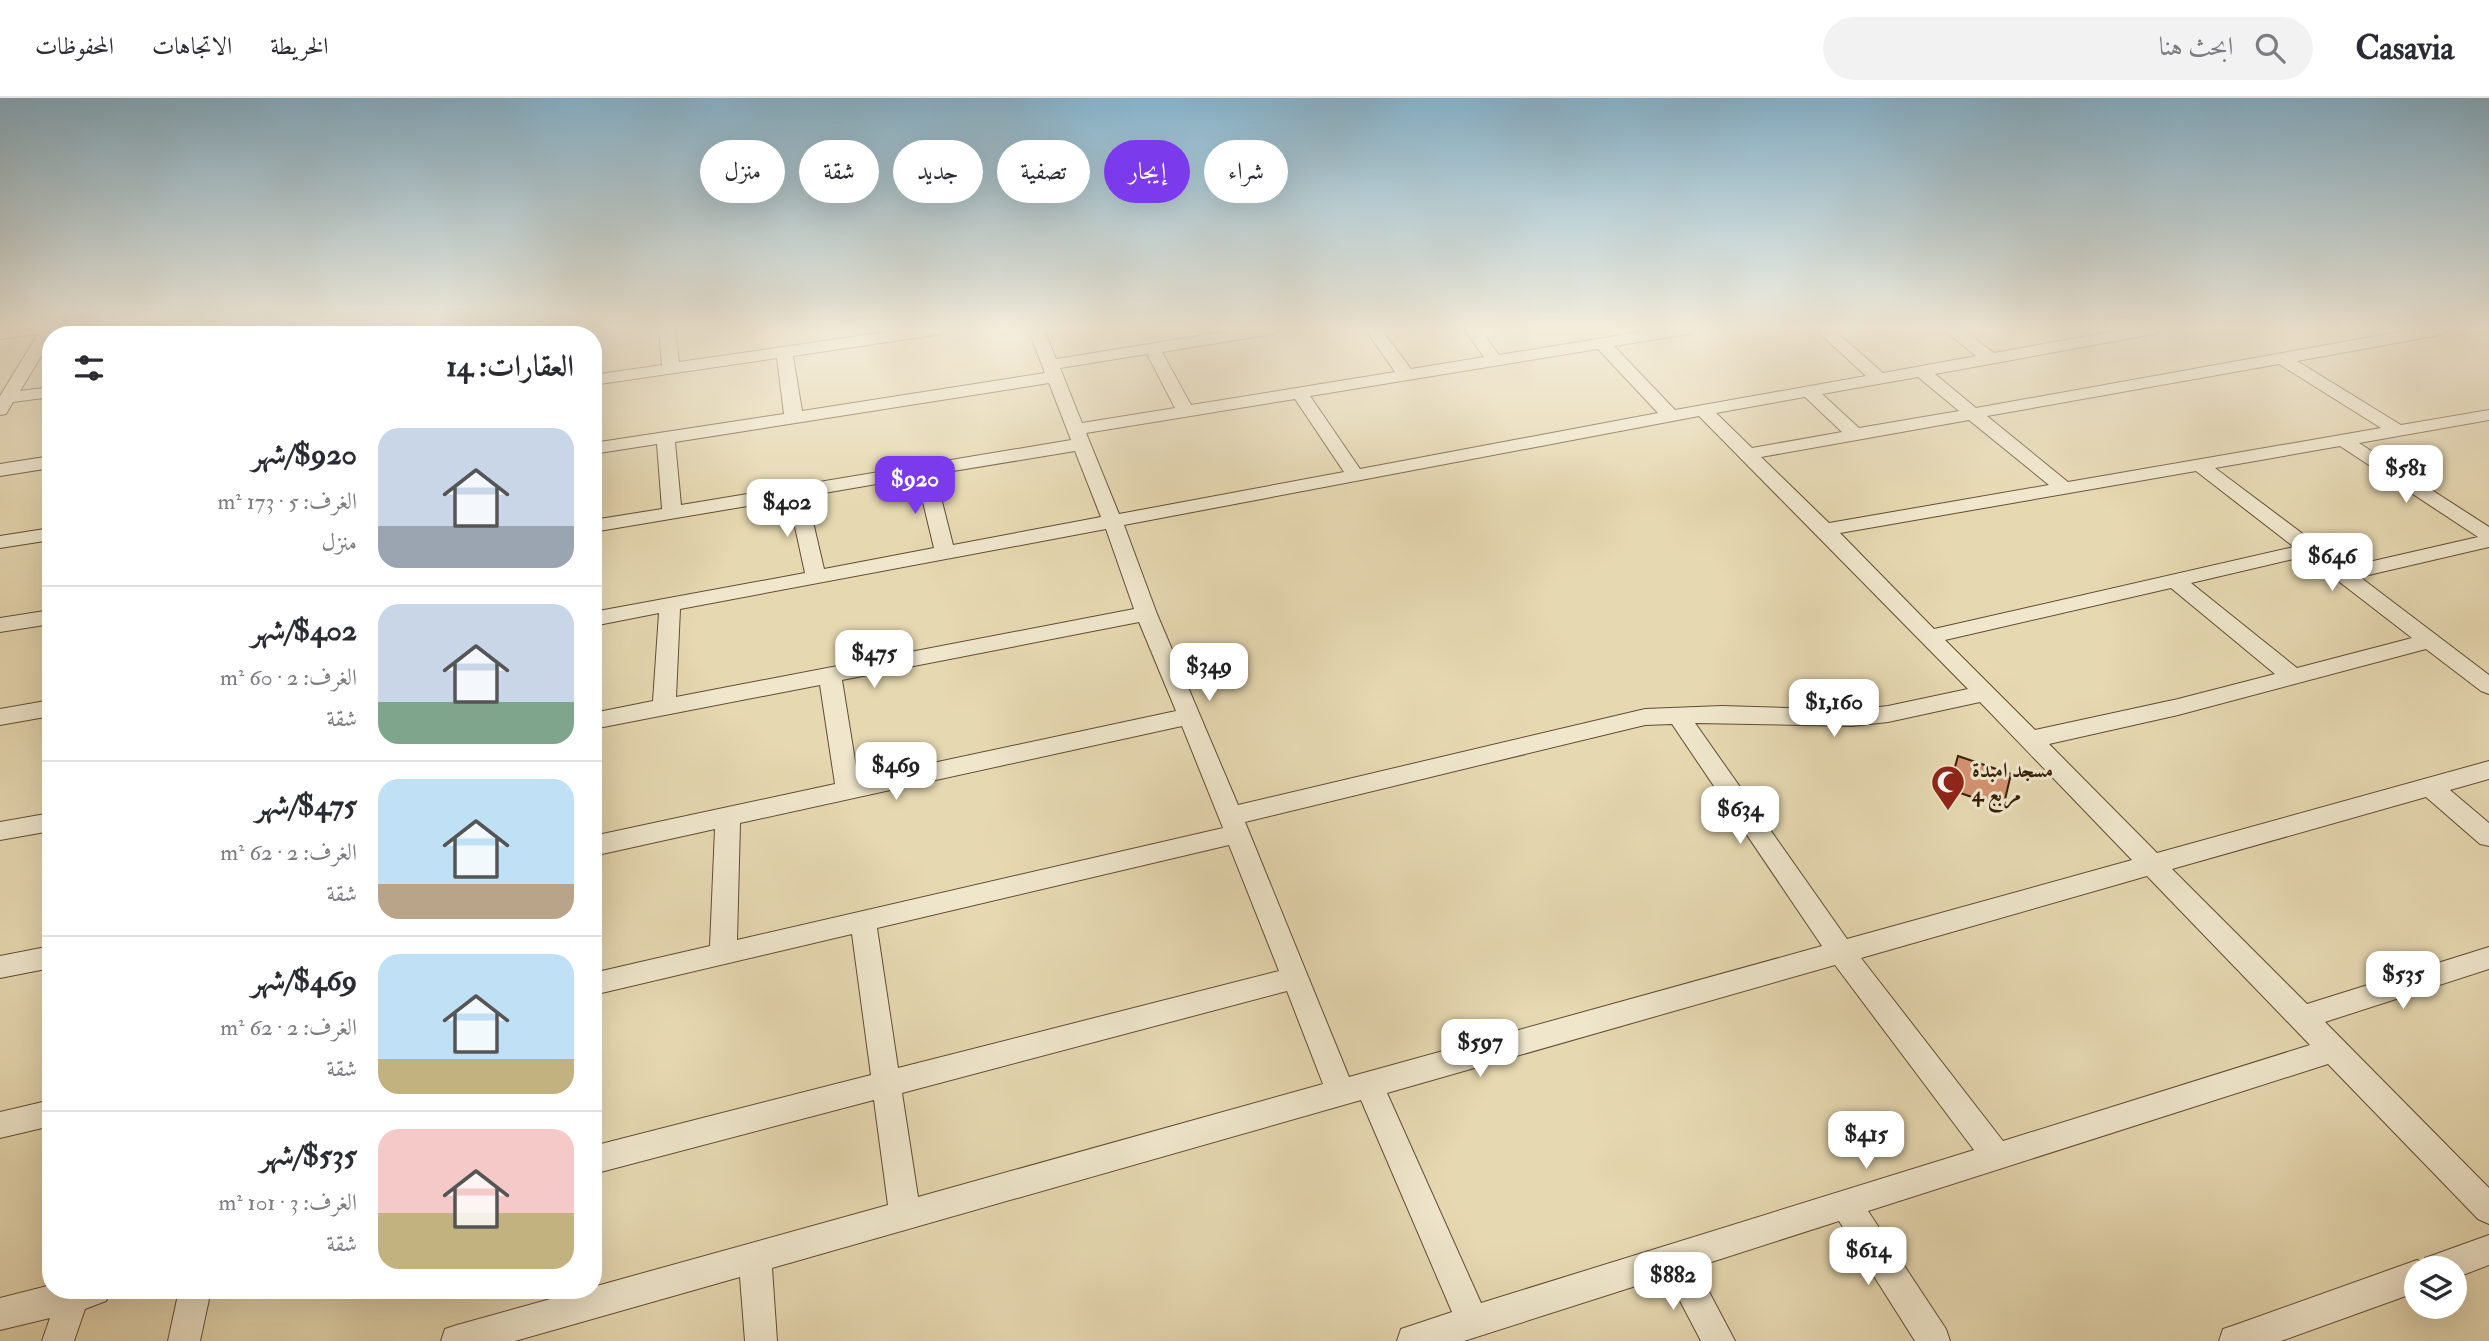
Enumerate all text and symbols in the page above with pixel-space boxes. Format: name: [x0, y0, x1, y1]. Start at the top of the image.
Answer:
search box: [1823, 17, 2313, 80]
text: Casavia: [2355, 28, 2454, 69]
icon: search: [2251, 29, 2289, 67]
text: المحفوظات: [35, 31, 114, 62]
text: الاتجاهات: [152, 31, 232, 62]
text: الخريطة: [270, 31, 329, 62]
text: ابحث هنا: [2159, 31, 2233, 63]
chip: منزل: [700, 140, 785, 203]
chip: شقة: [799, 140, 879, 203]
chip: جديد: [893, 140, 983, 203]
chip: تصفية: [997, 140, 1090, 203]
chip: إيجار: [1104, 140, 1190, 203]
chip: شراء: [1204, 140, 1288, 203]
text: العقارات: 14: [446, 348, 574, 385]
icon: filters: [70, 349, 108, 387]
text: $920/شهر: [252, 436, 357, 473]
pin: $581: [2365, 446, 2447, 505]
text: $581: [2385, 453, 2427, 482]
icon: home: [434, 456, 518, 540]
pin: $920: [874, 456, 956, 516]
text: $920: [891, 464, 939, 493]
pin: $402: [746, 480, 828, 539]
text: الغرف: 5 · 173 m²: [217, 487, 357, 516]
text: $402: [763, 487, 811, 516]
text: منزل: [322, 528, 357, 557]
pin: $646: [2291, 533, 2373, 593]
text: $646: [2308, 541, 2356, 570]
text: $402/شهر: [251, 612, 357, 649]
pin: $475: [833, 630, 915, 690]
icon: home: [434, 632, 518, 716]
text: $475: [851, 638, 897, 667]
pin: $349: [1168, 644, 1250, 703]
text: $349: [1186, 651, 1232, 680]
text: الغرف: 2 · 60 m²: [220, 663, 357, 692]
pin: $1,160: [1777, 680, 1891, 739]
text: $1,160: [1805, 687, 1863, 716]
text: شقة: [327, 704, 357, 733]
pin: $469: [855, 742, 937, 802]
text: $469: [872, 750, 920, 779]
place label: مسجد امبدة مربع 4: [1971, 757, 2053, 813]
mosque icon: مسجد امبدة مربع 4: [1929, 763, 1967, 812]
pin: $634: [1699, 786, 1781, 846]
text: $475/شهر: [255, 787, 357, 824]
text: $634: [1717, 794, 1763, 823]
icon: home: [434, 807, 518, 891]
text: الغرف: 2 · 62 m²: [220, 838, 357, 867]
text: شقة: [327, 879, 357, 908]
pin: $535: [2362, 951, 2444, 1011]
text: $535: [2382, 959, 2424, 988]
text: $469/شهر: [251, 962, 357, 999]
icon: home: [434, 982, 518, 1066]
text: الغرف: 2 · 62 m²: [220, 1013, 357, 1042]
pin: $597: [1439, 1020, 1521, 1079]
text: $597: [1457, 1027, 1503, 1056]
text: شقة: [327, 1054, 357, 1083]
pin: $415: [1825, 1112, 1907, 1171]
text: $415: [1844, 1119, 1888, 1148]
text: $535/شهر: [260, 1137, 357, 1174]
icon: home: [434, 1157, 518, 1241]
text: الغرف: 3 · 101 m²: [218, 1188, 357, 1217]
pin: $614: [1827, 1228, 1909, 1287]
text: شقة: [327, 1229, 357, 1258]
text: $614: [1845, 1235, 1891, 1264]
pin: $882: [1632, 1252, 1714, 1312]
map controls: [2404, 1256, 2467, 1319]
button: layers: [2404, 1256, 2467, 1319]
text: $882: [1650, 1260, 1696, 1289]

